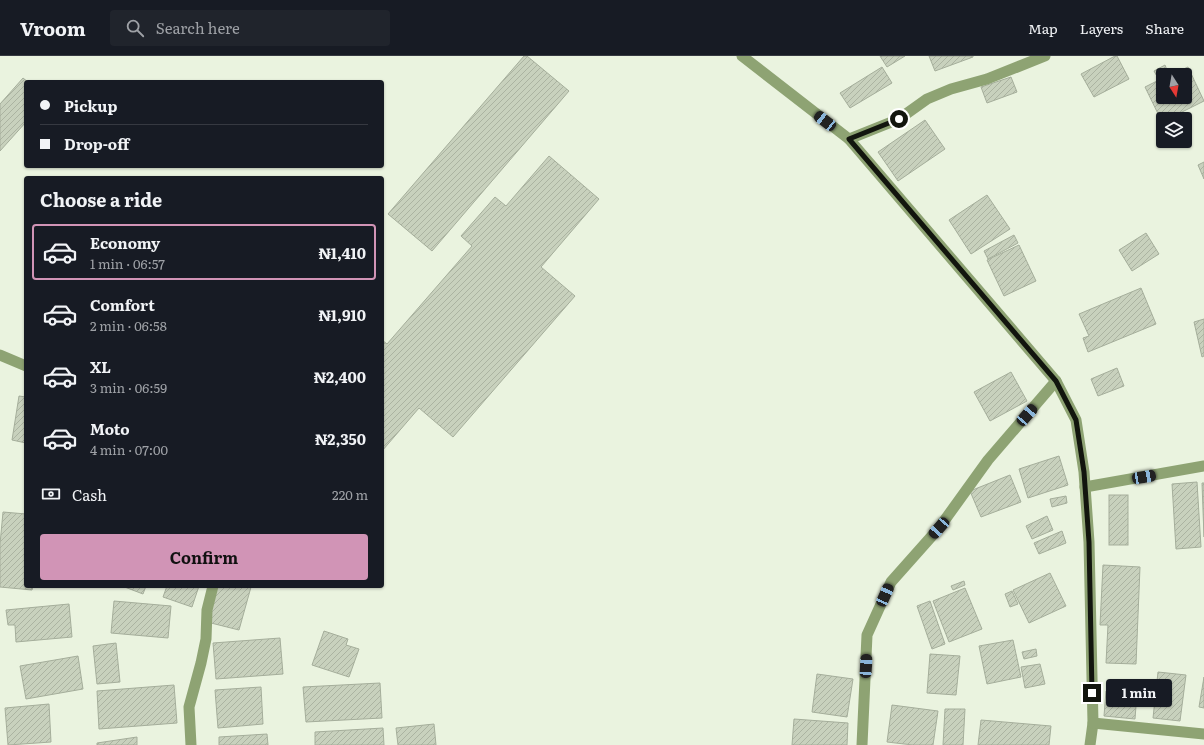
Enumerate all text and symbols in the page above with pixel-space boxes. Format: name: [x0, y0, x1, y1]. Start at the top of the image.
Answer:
search box: [110, 10, 390, 46]
text: Vroom: [20, 14, 86, 42]
text: Search here: [156, 16, 240, 39]
icon: search: [124, 17, 146, 39]
text: Map: [1028, 18, 1058, 38]
text: Layers: [1080, 18, 1123, 38]
text: Share: [1145, 18, 1184, 38]
north arrow: [1156, 68, 1192, 104]
map controls: [1156, 68, 1192, 148]
text: Pickup: [64, 94, 117, 117]
car: [812, 109, 838, 133]
route start: [890, 110, 908, 128]
button: layers: [1156, 112, 1192, 148]
text: Drop-off: [64, 132, 129, 155]
text: Choose a ride: [40, 186, 162, 213]
text: Economy: [90, 231, 160, 254]
icon: car: [42, 234, 78, 270]
text: ₦1,410: [318, 241, 366, 264]
text: 1 min · 06:57: [90, 254, 165, 273]
text: Comfort: [90, 293, 155, 316]
icon: car: [42, 296, 78, 332]
text: ₦1,910: [318, 303, 366, 326]
text: 2 min · 06:58: [90, 316, 167, 335]
text: XL: [90, 355, 111, 378]
icon: car: [42, 358, 78, 394]
text: ₦2,400: [313, 365, 366, 388]
text: 3 min · 06:59: [90, 378, 167, 397]
car: [1015, 402, 1039, 428]
text: Moto: [90, 417, 130, 440]
icon: car: [42, 420, 78, 456]
text: ₦2,350: [315, 427, 366, 450]
text: 4 min · 07:00: [90, 440, 168, 459]
car: [1131, 469, 1157, 485]
icon: cash: [40, 483, 62, 505]
text: Cash: [72, 483, 107, 506]
text: 220 m: [332, 485, 368, 504]
car: [927, 515, 951, 541]
button: Confirm: [40, 534, 368, 580]
car: [875, 582, 895, 608]
car: [859, 654, 873, 678]
callout: 1 min: [1106, 679, 1172, 707]
text: 1 min: [1122, 683, 1156, 702]
route end: [1083, 684, 1101, 702]

